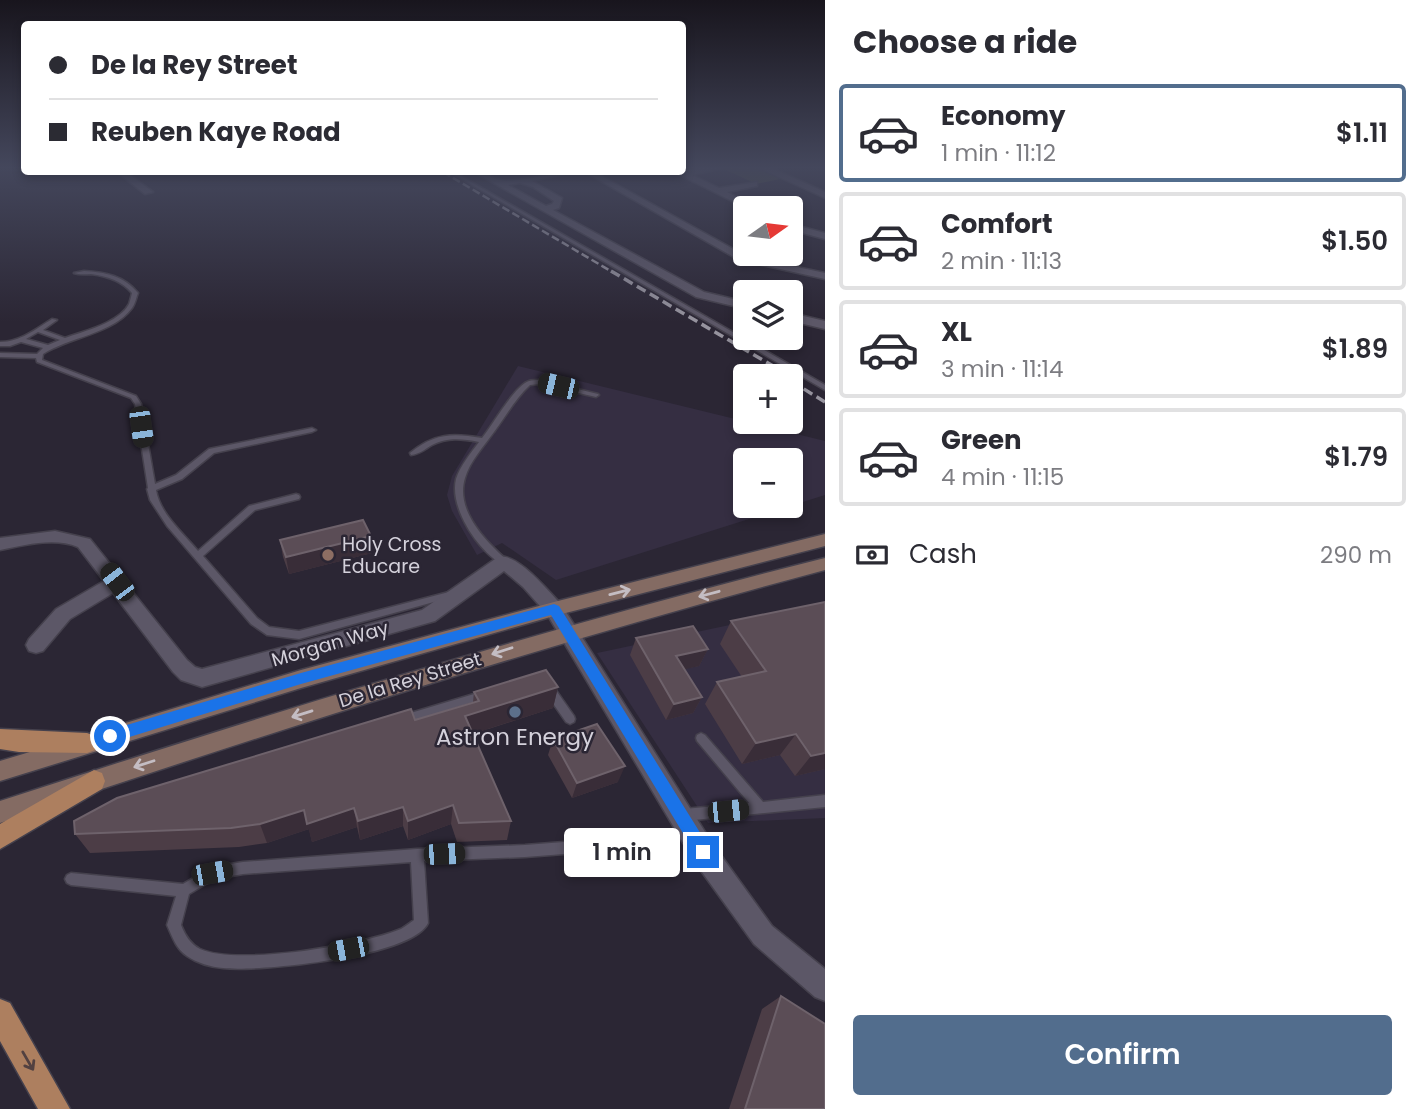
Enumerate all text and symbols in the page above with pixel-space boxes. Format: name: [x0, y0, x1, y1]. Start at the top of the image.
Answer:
text: Choose a ride: [853, 19, 1077, 64]
text: De la Rey Street: [91, 47, 297, 83]
text: Economy: [941, 98, 1065, 134]
icon: car: [857, 102, 920, 165]
text: Reuben Kaye Road: [91, 114, 341, 150]
text: $1.11: [1336, 115, 1388, 151]
text: 1 min · 11:12: [941, 137, 1056, 169]
north arrow: [733, 196, 803, 266]
map controls: [733, 196, 803, 518]
text: Comfort: [941, 206, 1053, 242]
icon: car: [857, 210, 920, 273]
text: $1.50: [1321, 223, 1388, 259]
text: 2 min · 11:13: [941, 245, 1062, 277]
button: layers: [733, 280, 803, 350]
text: XL: [941, 314, 972, 350]
icon: car: [857, 318, 920, 381]
text: $1.89: [1322, 331, 1388, 367]
text: 3 min · 11:14: [941, 353, 1063, 385]
button: +: [733, 364, 803, 434]
car: [536, 371, 581, 401]
car: [128, 405, 155, 449]
text: Green: [941, 422, 1022, 458]
icon: car: [857, 426, 920, 489]
text: $1.79: [1324, 439, 1388, 475]
button: −: [733, 448, 803, 518]
text: 4 min · 11:15: [941, 461, 1064, 493]
place label: Holy Cross Educare: [342, 531, 442, 580]
icon: cash: [853, 536, 891, 574]
text: Cash: [909, 536, 977, 572]
text: 290 m: [1320, 539, 1392, 571]
marker: Holy Cross Educare: [320, 547, 336, 563]
car: [96, 559, 139, 605]
one-way arrow: [608, 585, 631, 598]
one-way arrow: [698, 589, 720, 602]
street label: Morgan Way: [268, 614, 392, 674]
street label: De la Rey Street: [335, 645, 485, 714]
one-way arrow: [492, 646, 514, 658]
marker: Astron Energy: [507, 704, 523, 720]
one-way arrow: [291, 708, 313, 721]
route start: [94, 720, 126, 752]
place label: Astron Energy: [436, 721, 594, 753]
one-way arrow: [133, 759, 155, 772]
car: [707, 798, 750, 824]
callout: 1 min: [563, 828, 678, 876]
text: 1 min: [592, 836, 652, 868]
route end: [687, 836, 719, 868]
car: [423, 843, 466, 865]
car: [190, 859, 235, 887]
car: [326, 935, 371, 963]
button: Confirm: [853, 1015, 1392, 1095]
one-way arrow: [22, 1050, 35, 1071]

